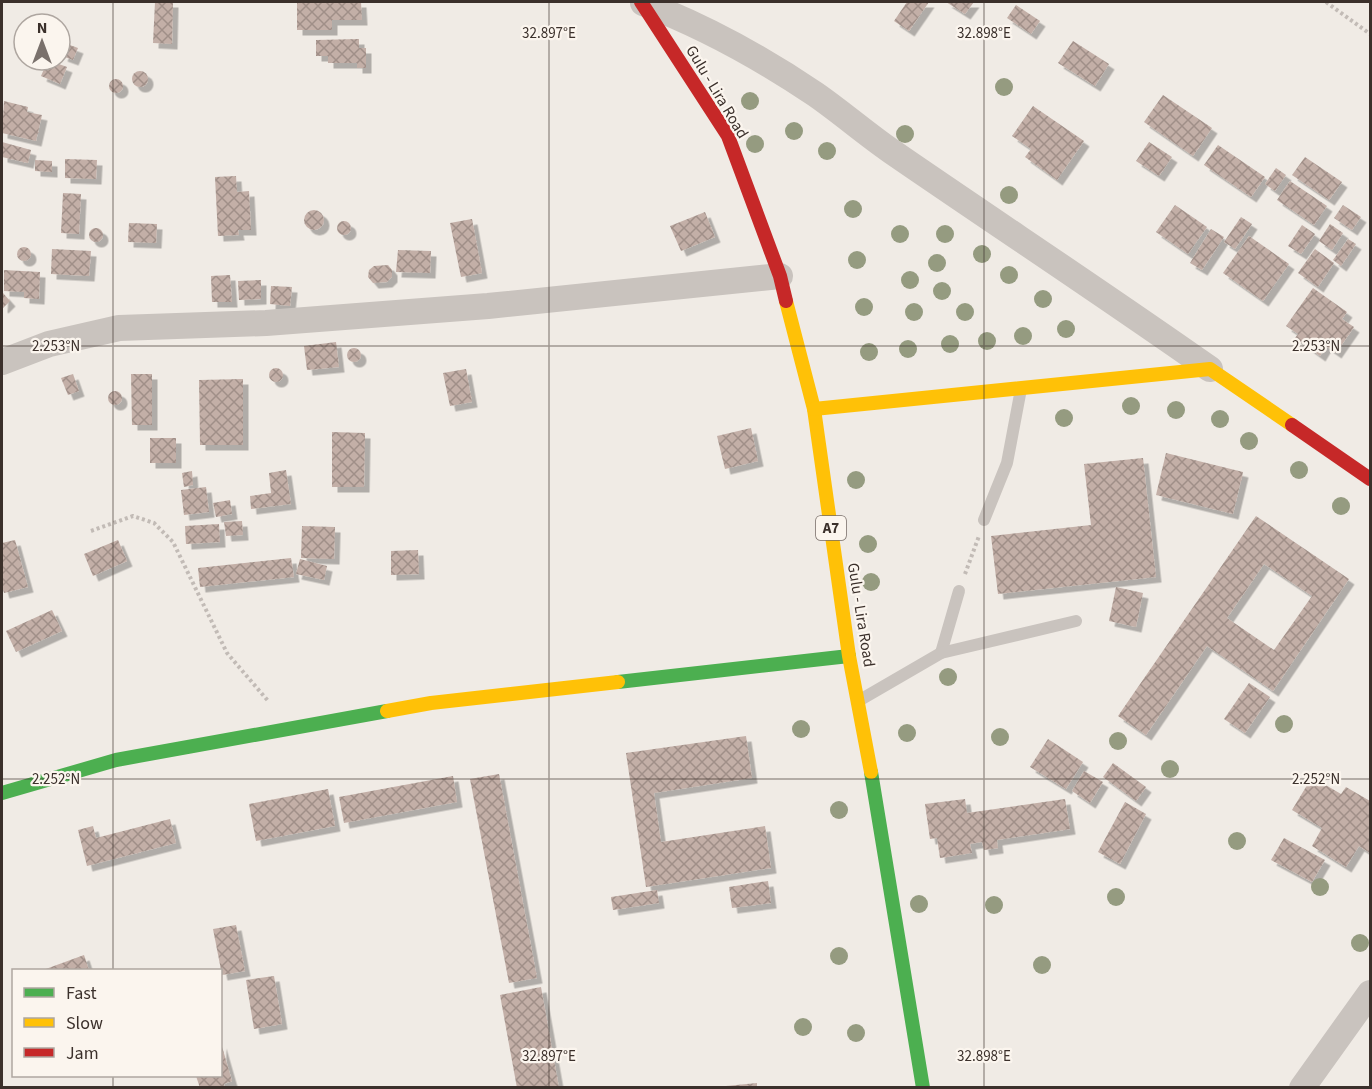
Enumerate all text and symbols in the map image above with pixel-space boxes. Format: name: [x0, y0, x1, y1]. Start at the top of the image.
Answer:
north arrow: [12, 12, 72, 72]
text: N: [37, 17, 47, 39]
text: 32.897°E: [522, 23, 576, 44]
text: 32.898°E: [957, 23, 1011, 44]
street label: Gulu - Lira Road: [680, 41, 754, 143]
text: 2.253°N: [32, 336, 80, 357]
text: 2.253°N: [1292, 336, 1340, 357]
road number: A7: [816, 516, 846, 540]
street label: Gulu - Lira Road: [842, 561, 880, 669]
text: 2.252°N: [32, 769, 80, 790]
text: 2.252°N: [1292, 769, 1340, 790]
legend: [12, 969, 222, 1077]
text: Fast: [66, 981, 97, 1006]
text: Slow: [66, 1011, 103, 1036]
text: Jam: [66, 1041, 99, 1066]
text: 32.897°E: [522, 1046, 576, 1067]
text: 32.898°E: [957, 1046, 1011, 1067]

